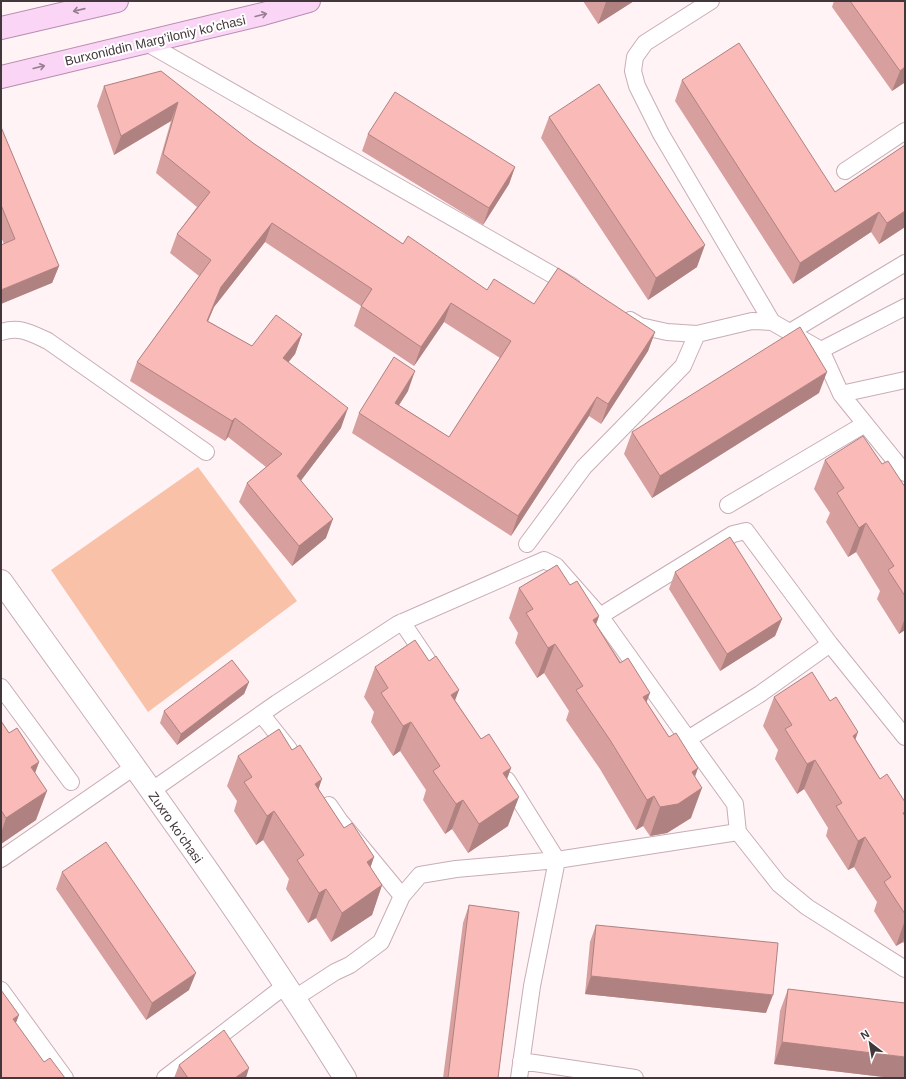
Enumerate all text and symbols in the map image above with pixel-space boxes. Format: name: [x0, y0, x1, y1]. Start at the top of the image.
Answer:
one-way arrow: [73, 6, 86, 14]
one-way arrow: [254, 10, 267, 18]
street label: Burxoniddin Marg’iloniy ko’chasi: [63, 12, 247, 69]
one-way arrow: [32, 63, 45, 71]
street label: Zuxro ko'chasi: [146, 789, 206, 866]
north arrow: [850, 1023, 890, 1063]
text: N: [858, 1027, 871, 1042]

